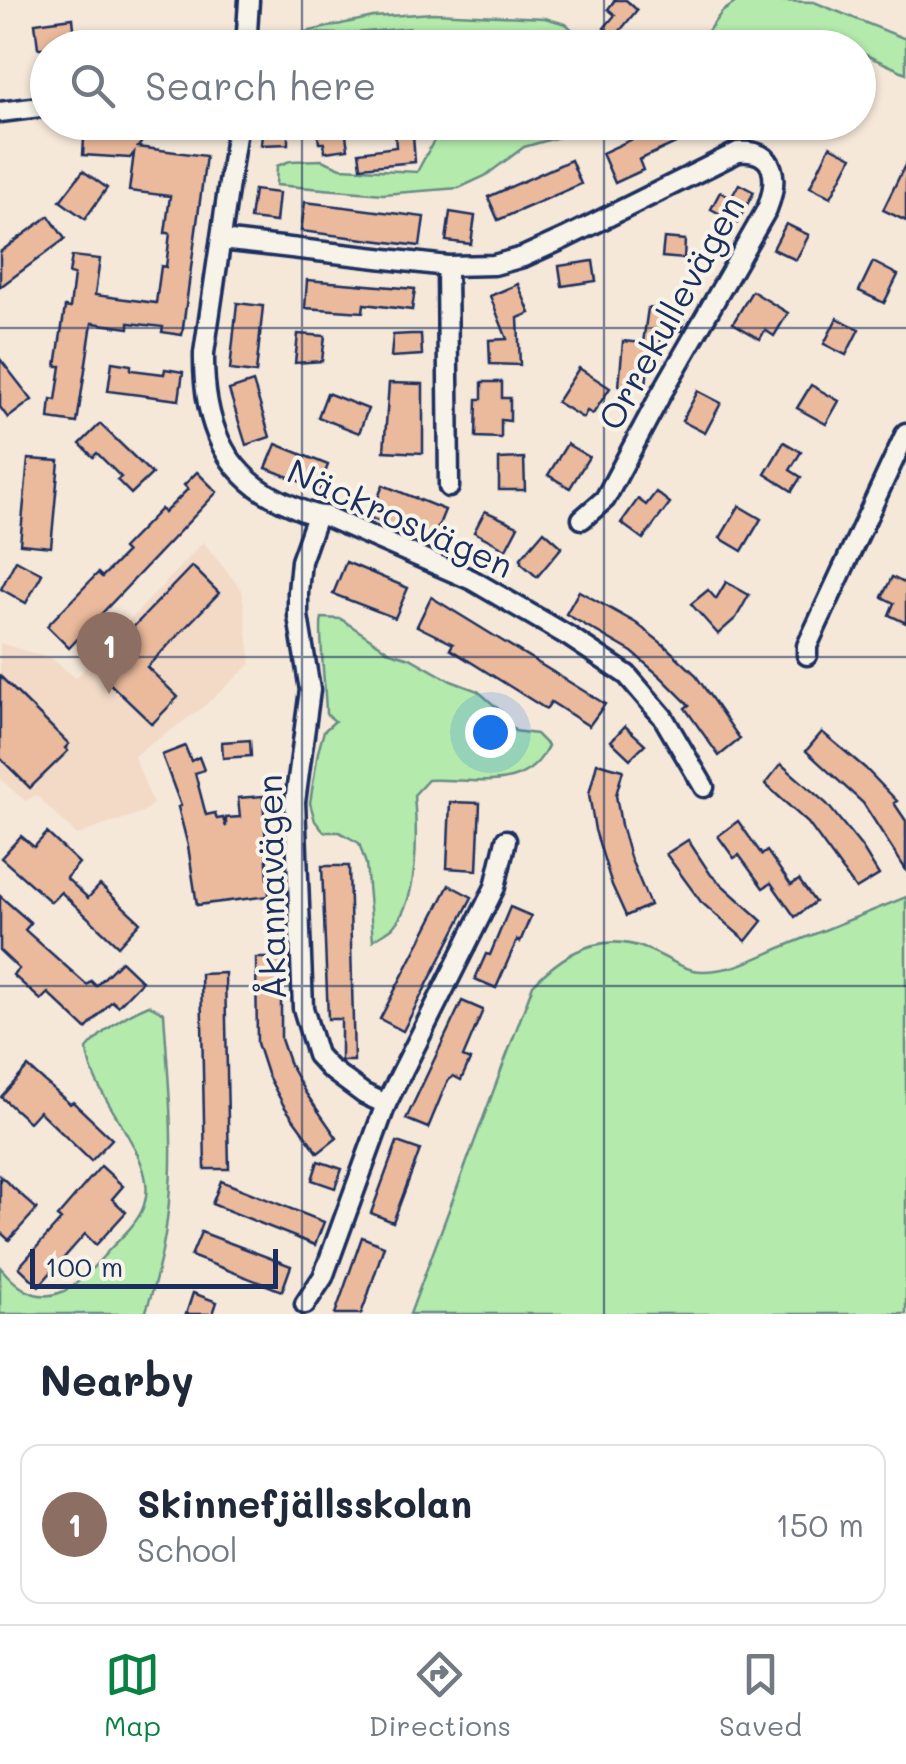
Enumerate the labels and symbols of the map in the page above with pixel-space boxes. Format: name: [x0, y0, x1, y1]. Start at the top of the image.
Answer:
street label: Orrekullevägen: [586, 186, 754, 438]
street label: Näckrosvägen: [281, 447, 521, 587]
pin: 1: [76, 612, 142, 694]
your location: [465, 707, 516, 758]
street label: Åkannavägen: [245, 774, 295, 1000]
scale bar: [30, 1244, 278, 1288]

